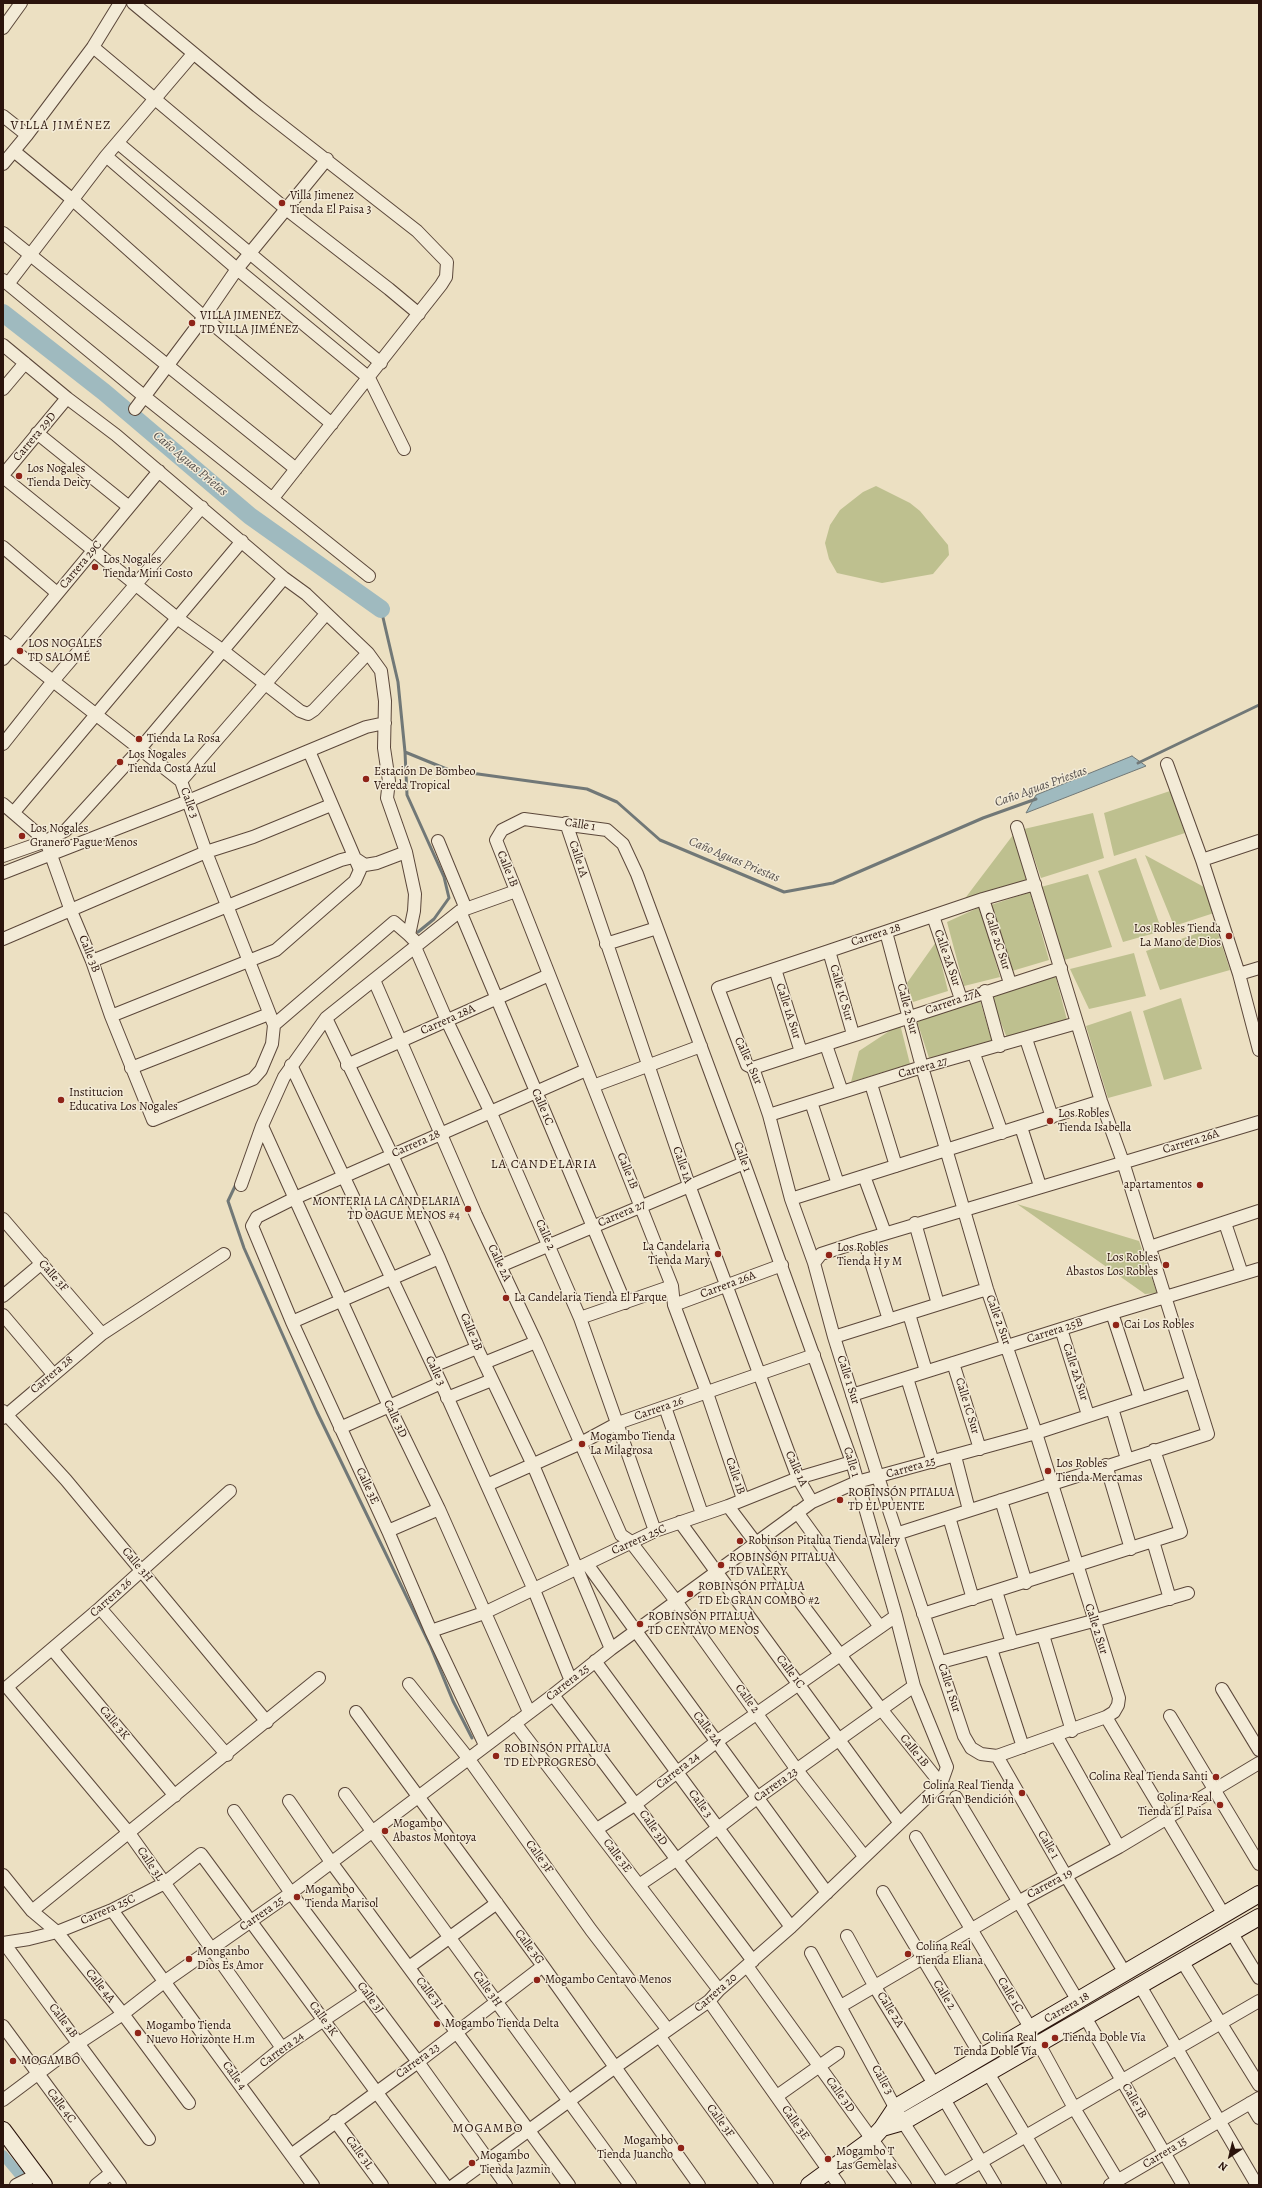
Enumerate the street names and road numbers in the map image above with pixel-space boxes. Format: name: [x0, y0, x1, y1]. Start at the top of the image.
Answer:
street label: Carrera 29D: [10, 410, 60, 464]
street label: Carrera 29C: [57, 538, 105, 592]
street label: Calle 3: [177, 786, 201, 820]
street label: Calle 1: [564, 815, 596, 835]
street label: Calle 1A: [565, 839, 591, 879]
street label: Calle 1B: [493, 849, 521, 889]
street label: Calle 2C Sur: [981, 910, 1013, 972]
street label: Carrera 28: [849, 920, 903, 950]
street label: Calle 2A Sur: [931, 928, 963, 988]
street label: Calle 3B: [75, 933, 103, 975]
street label: Calle 1C Sur: [826, 963, 856, 1023]
street label: Calle 1A Sur: [772, 981, 804, 1041]
street label: Calle 2 Sur: [893, 982, 921, 1036]
street label: Carrera 27A: [923, 986, 983, 1018]
street label: Carrera 28A: [418, 1002, 478, 1038]
street label: Calle 1 Sur: [731, 1035, 765, 1087]
street label: Carrera 27: [897, 1054, 949, 1082]
street label: Calle 1C: [528, 1087, 556, 1127]
street label: Carrera 28: [390, 1127, 442, 1161]
street label: Carrera 26A: [1161, 1127, 1221, 1157]
street label: Calle 1: [730, 1140, 754, 1174]
street label: Calle 1A: [669, 1145, 695, 1185]
street label: Calle 1B: [613, 1151, 641, 1191]
street label: Carrera 27: [596, 1197, 648, 1231]
street label: Calle 2: [532, 1217, 558, 1253]
street label: Calle 2A: [484, 1242, 514, 1284]
street label: Calle 3F: [35, 1257, 71, 1295]
street label: Carrera 26A: [698, 1268, 758, 1302]
street label: Calle 2 Sur: [982, 1293, 1014, 1347]
street label: Calle 2B: [457, 1311, 485, 1353]
street label: Carrera 25B: [1025, 1315, 1085, 1347]
street label: Calle 2A Sur: [1059, 1342, 1091, 1402]
street label: Carrera 28: [28, 1353, 76, 1397]
street label: Calle 3: [422, 1354, 448, 1388]
street label: Calle 1 Sur: [833, 1354, 863, 1406]
street label: Calle 1C Sur: [952, 1376, 982, 1436]
street label: Carrera 26: [632, 1394, 686, 1424]
street label: Calle 3D: [380, 1398, 410, 1440]
street label: Calle 1: [840, 1445, 862, 1479]
street label: Calle 1A: [782, 1449, 810, 1489]
street label: Carrera 25: [885, 1454, 937, 1482]
street label: Calle 1B: [722, 1456, 748, 1496]
street label: Calle 3E: [352, 1465, 382, 1507]
street label: Carrera 25C: [609, 1522, 669, 1558]
street label: Calle 3H: [118, 1545, 156, 1585]
street label: Carrera 26: [87, 1576, 135, 1620]
street label: Calle 2 Sur: [1081, 1602, 1111, 1656]
street label: Calle 1C: [773, 1652, 807, 1692]
street label: Carrera 25: [544, 1662, 592, 1704]
street label: Calle 1 Sur: [934, 1662, 964, 1714]
street label: Calle 2: [732, 1682, 762, 1716]
street label: Calle 3K: [96, 1703, 132, 1743]
street label: Calle 2A: [689, 1709, 725, 1749]
street label: Calle 1B: [896, 1732, 932, 1770]
street label: Carrera 24: [653, 1750, 703, 1792]
street label: Carrera 23: [751, 1765, 801, 1805]
street label: Calle 3: [685, 1787, 715, 1821]
street label: Calle 3D: [636, 1807, 670, 1849]
street label: Calle 1: [1034, 1828, 1062, 1862]
street label: Calle 3E: [600, 1836, 634, 1876]
street label: Calle 3F: [522, 1837, 556, 1877]
street label: Calle 3L: [133, 1844, 167, 1884]
street label: Carrera 19: [1025, 1866, 1075, 1902]
street label: Carrera 25C: [78, 1892, 138, 1928]
street label: Carrera 25: [237, 1894, 287, 1934]
street label: Calle 3G: [511, 1927, 547, 1967]
street label: Calle 4A: [82, 1966, 118, 2006]
street label: Calle 3H: [469, 1968, 505, 2010]
street label: Carrera 20: [692, 1970, 740, 2016]
street label: Calle 3I: [412, 1974, 446, 2012]
street label: Calle 1C: [994, 1975, 1026, 2015]
street label: Calle 2: [929, 1977, 959, 2013]
street label: Calle 3J: [354, 1979, 386, 2017]
street label: Calle 2A: [873, 1989, 907, 2031]
street label: Carrera 18: [1042, 1989, 1092, 2027]
street label: Calle 3K: [306, 1999, 340, 2039]
street label: Calle 4B: [45, 2001, 81, 2041]
street label: Carrera 24: [257, 2029, 307, 2071]
street label: Carrera 23: [393, 2040, 443, 2082]
street label: Calle 4: [219, 2059, 249, 2093]
street label: Calle 3: [868, 2063, 896, 2097]
street label: Calle 3D: [822, 2075, 858, 2115]
street label: Calle 1B: [1118, 2081, 1150, 2121]
street label: Calle 4C: [43, 2086, 79, 2126]
street label: Calle 3F: [703, 2101, 737, 2141]
street label: Calle 3E: [778, 2103, 812, 2143]
street label: Calle 3L: [342, 2133, 376, 2173]
street label: Carrera 15: [1140, 2134, 1190, 2172]

